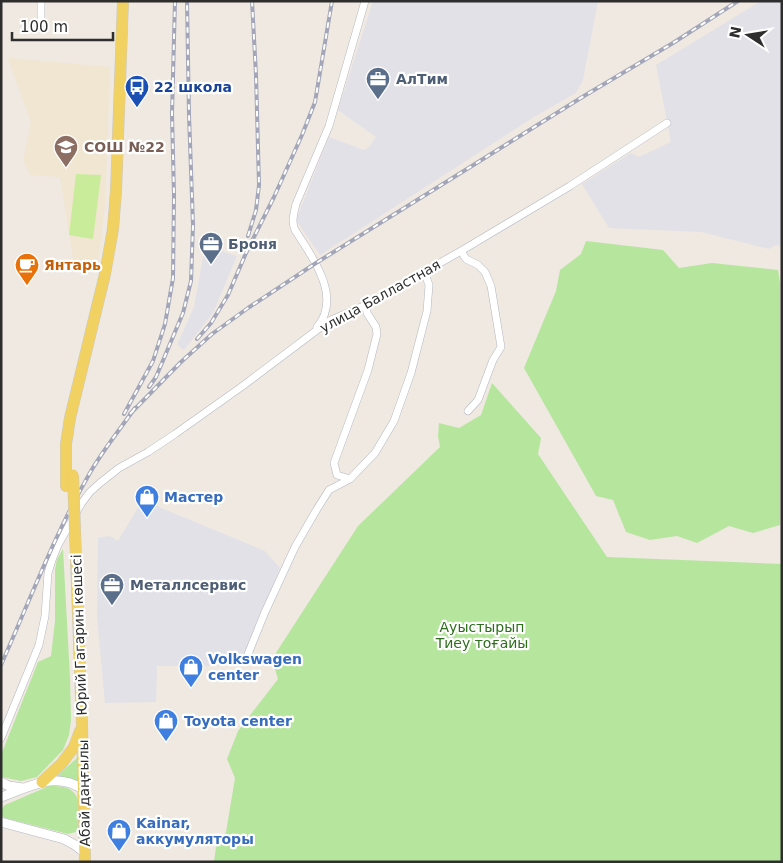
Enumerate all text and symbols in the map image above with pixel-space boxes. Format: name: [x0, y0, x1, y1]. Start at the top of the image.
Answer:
scale bar: [12, 10, 114, 42]
north arrow: [723, 10, 773, 60]
text: 100 m: [20, 18, 68, 36]
text: N: [726, 25, 744, 40]
office icon: АлТим: [365, 66, 391, 100]
place label: АлТим: [396, 71, 448, 87]
bus stop icon: 22 школа: [124, 74, 150, 108]
place label: 22 школа: [154, 79, 232, 95]
school or university icon: СОШ №22: [53, 134, 79, 168]
place label: СОШ №22: [84, 139, 165, 155]
office icon: Броня: [198, 231, 224, 265]
place label: Броня: [228, 236, 277, 252]
cafe icon: Янтарь: [14, 252, 40, 286]
street label: улица Балластная: [317, 256, 443, 336]
place label: Янтарь: [44, 257, 101, 273]
shop icon: Мастер: [134, 484, 160, 518]
place label: Мастер: [164, 489, 223, 505]
street label: Юрий Гагарин көшесі: [68, 554, 90, 716]
office icon: Металлсервис: [99, 572, 125, 606]
place label: Металлсервис: [130, 577, 246, 593]
park label: Ауыстырып Тиеу тоғайы: [435, 619, 528, 651]
place label: Volkswagen center: [208, 651, 302, 683]
shop icon: Volkswagen center: [178, 654, 204, 688]
shop icon: Toyota center: [153, 708, 179, 742]
place label: Toyota center: [184, 713, 292, 729]
street label: Абай даңғылы: [75, 739, 93, 847]
place label: Kainar, аккумуляторы: [136, 815, 254, 847]
shop icon: Kainar, аккумуляторы: [106, 818, 132, 852]

